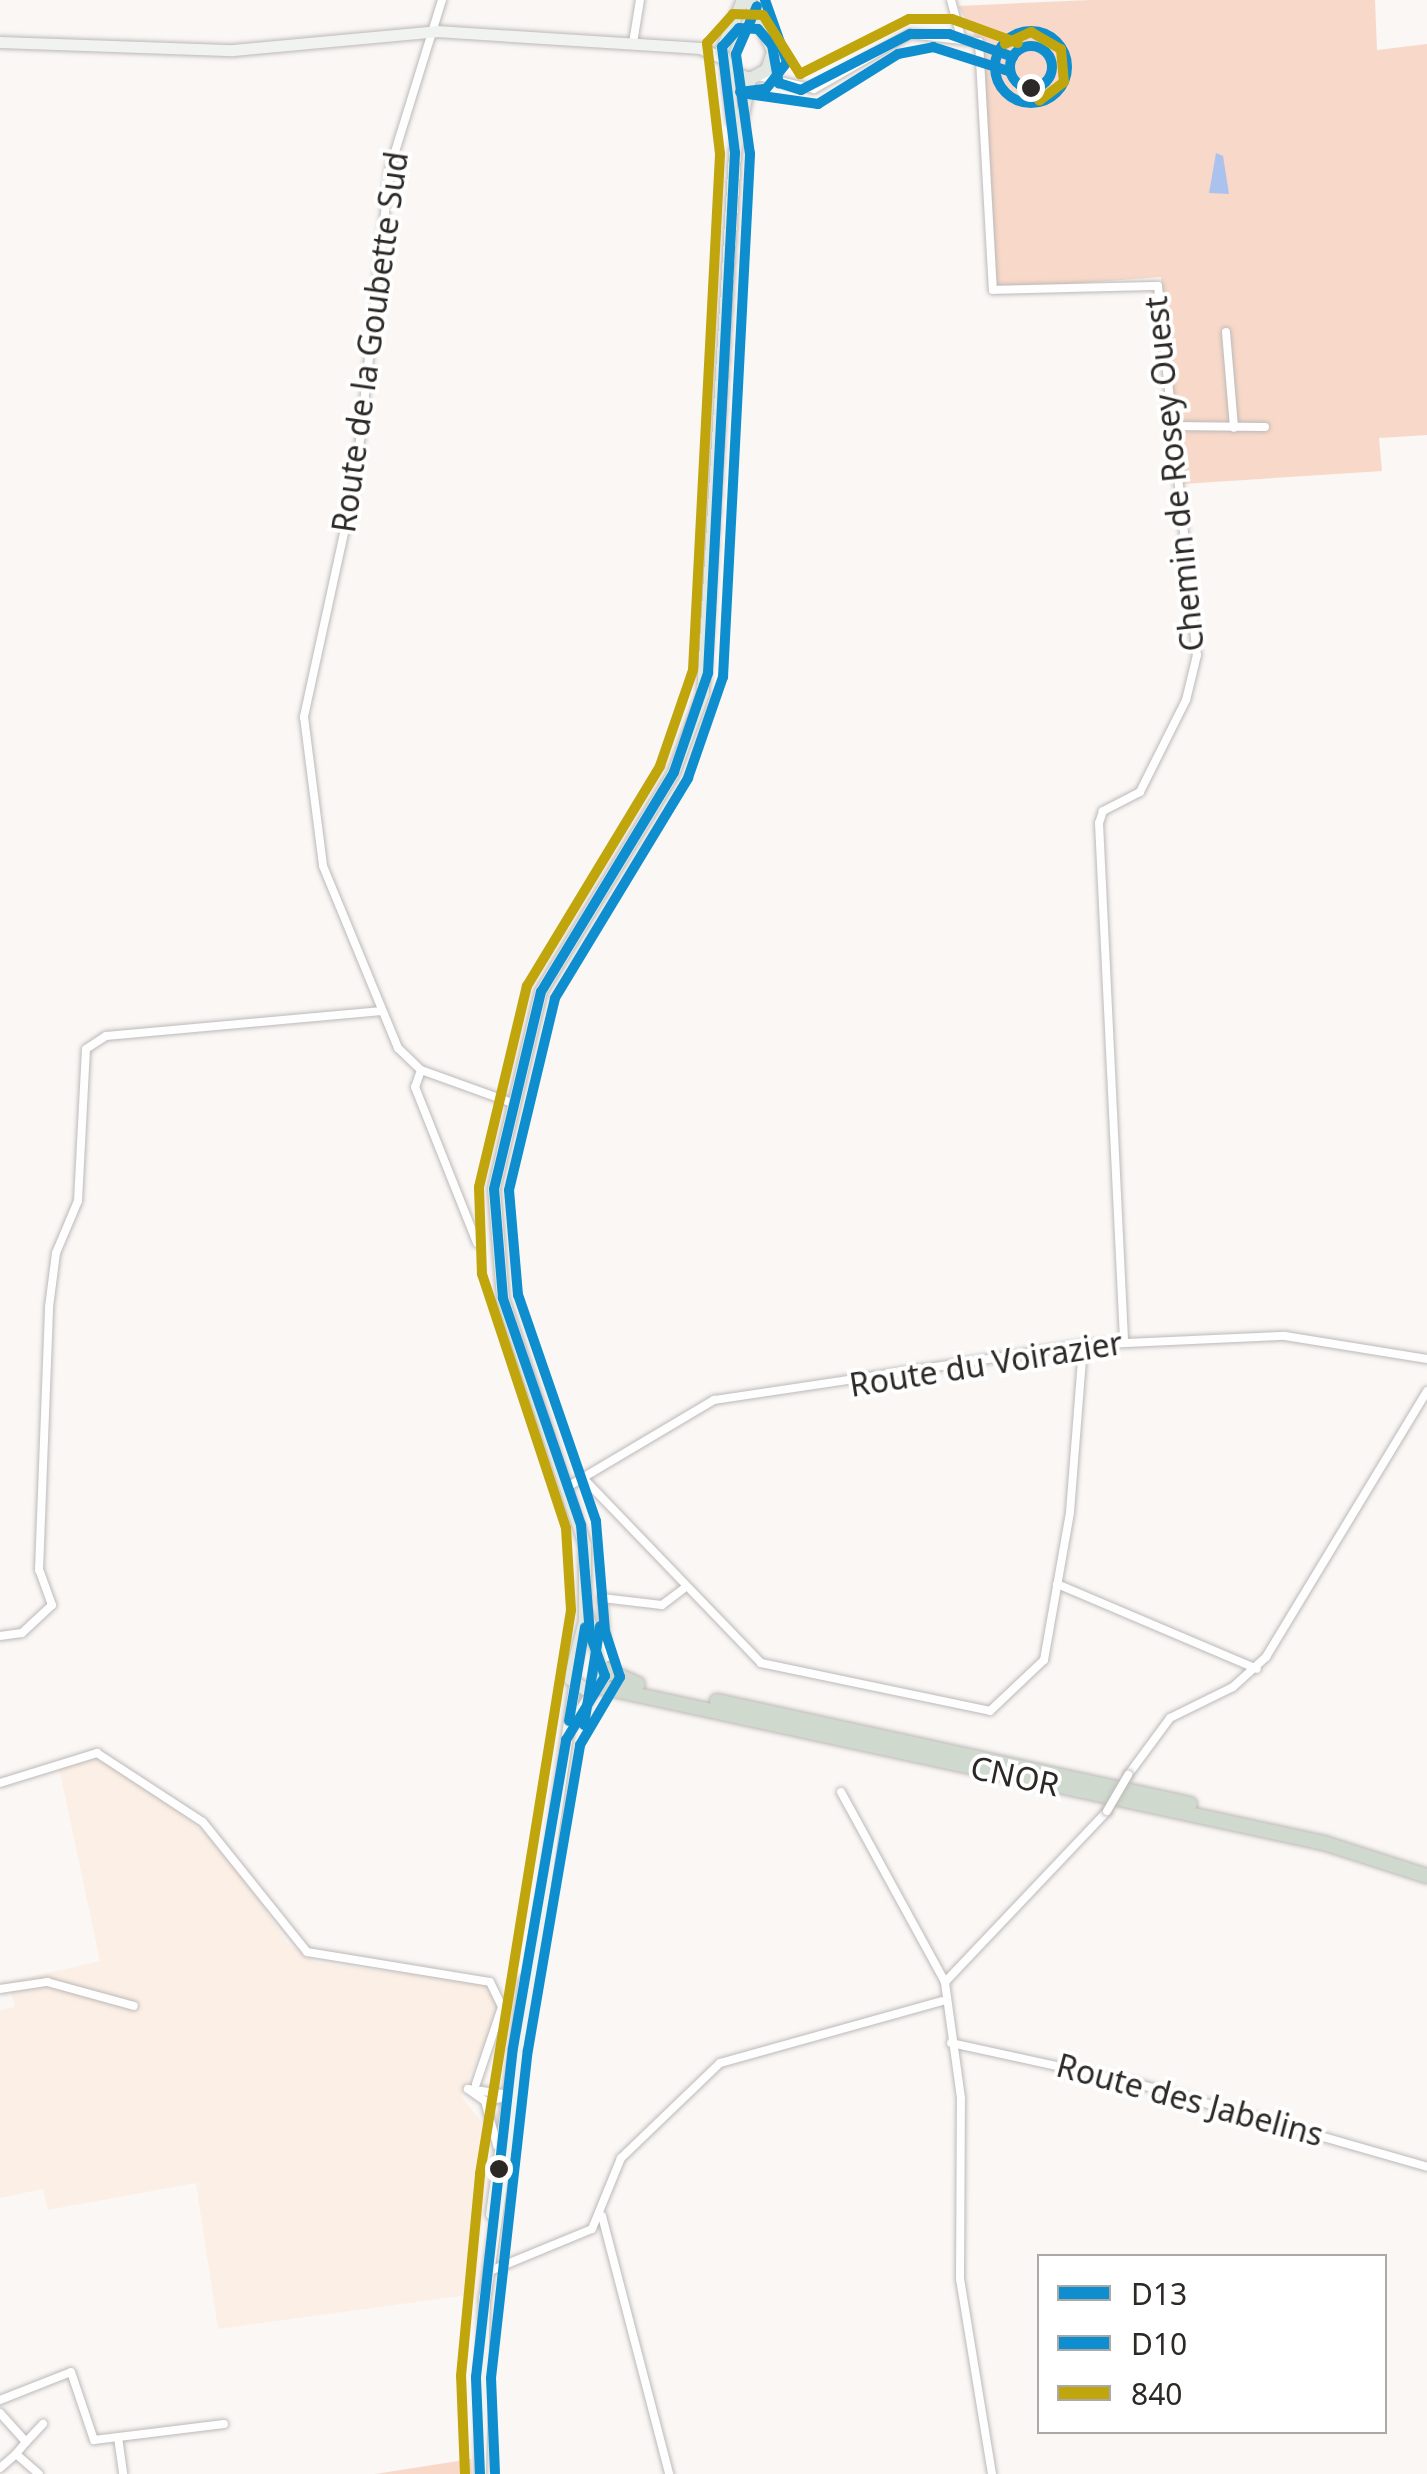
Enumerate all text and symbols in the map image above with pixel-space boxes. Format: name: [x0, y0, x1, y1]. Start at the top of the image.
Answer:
unlabelled marker: [1021, 78, 1041, 98]
street label: Route de la Goubette Sud: [324, 149, 416, 535]
street label: Chemin de Rosey Ouest: [1136, 295, 1212, 653]
street label: Route du Voirazier: [847, 1323, 1125, 1405]
street label: CNOR: [967, 1748, 1063, 1804]
street label: Route des Jabelins: [1053, 2046, 1327, 2154]
unlabelled marker: [489, 2159, 509, 2179]
legend: [1037, 2254, 1387, 2434]
text: D13: [1131, 2273, 1187, 2314]
text: D10: [1131, 2323, 1187, 2364]
text: 840: [1131, 2373, 1182, 2414]

